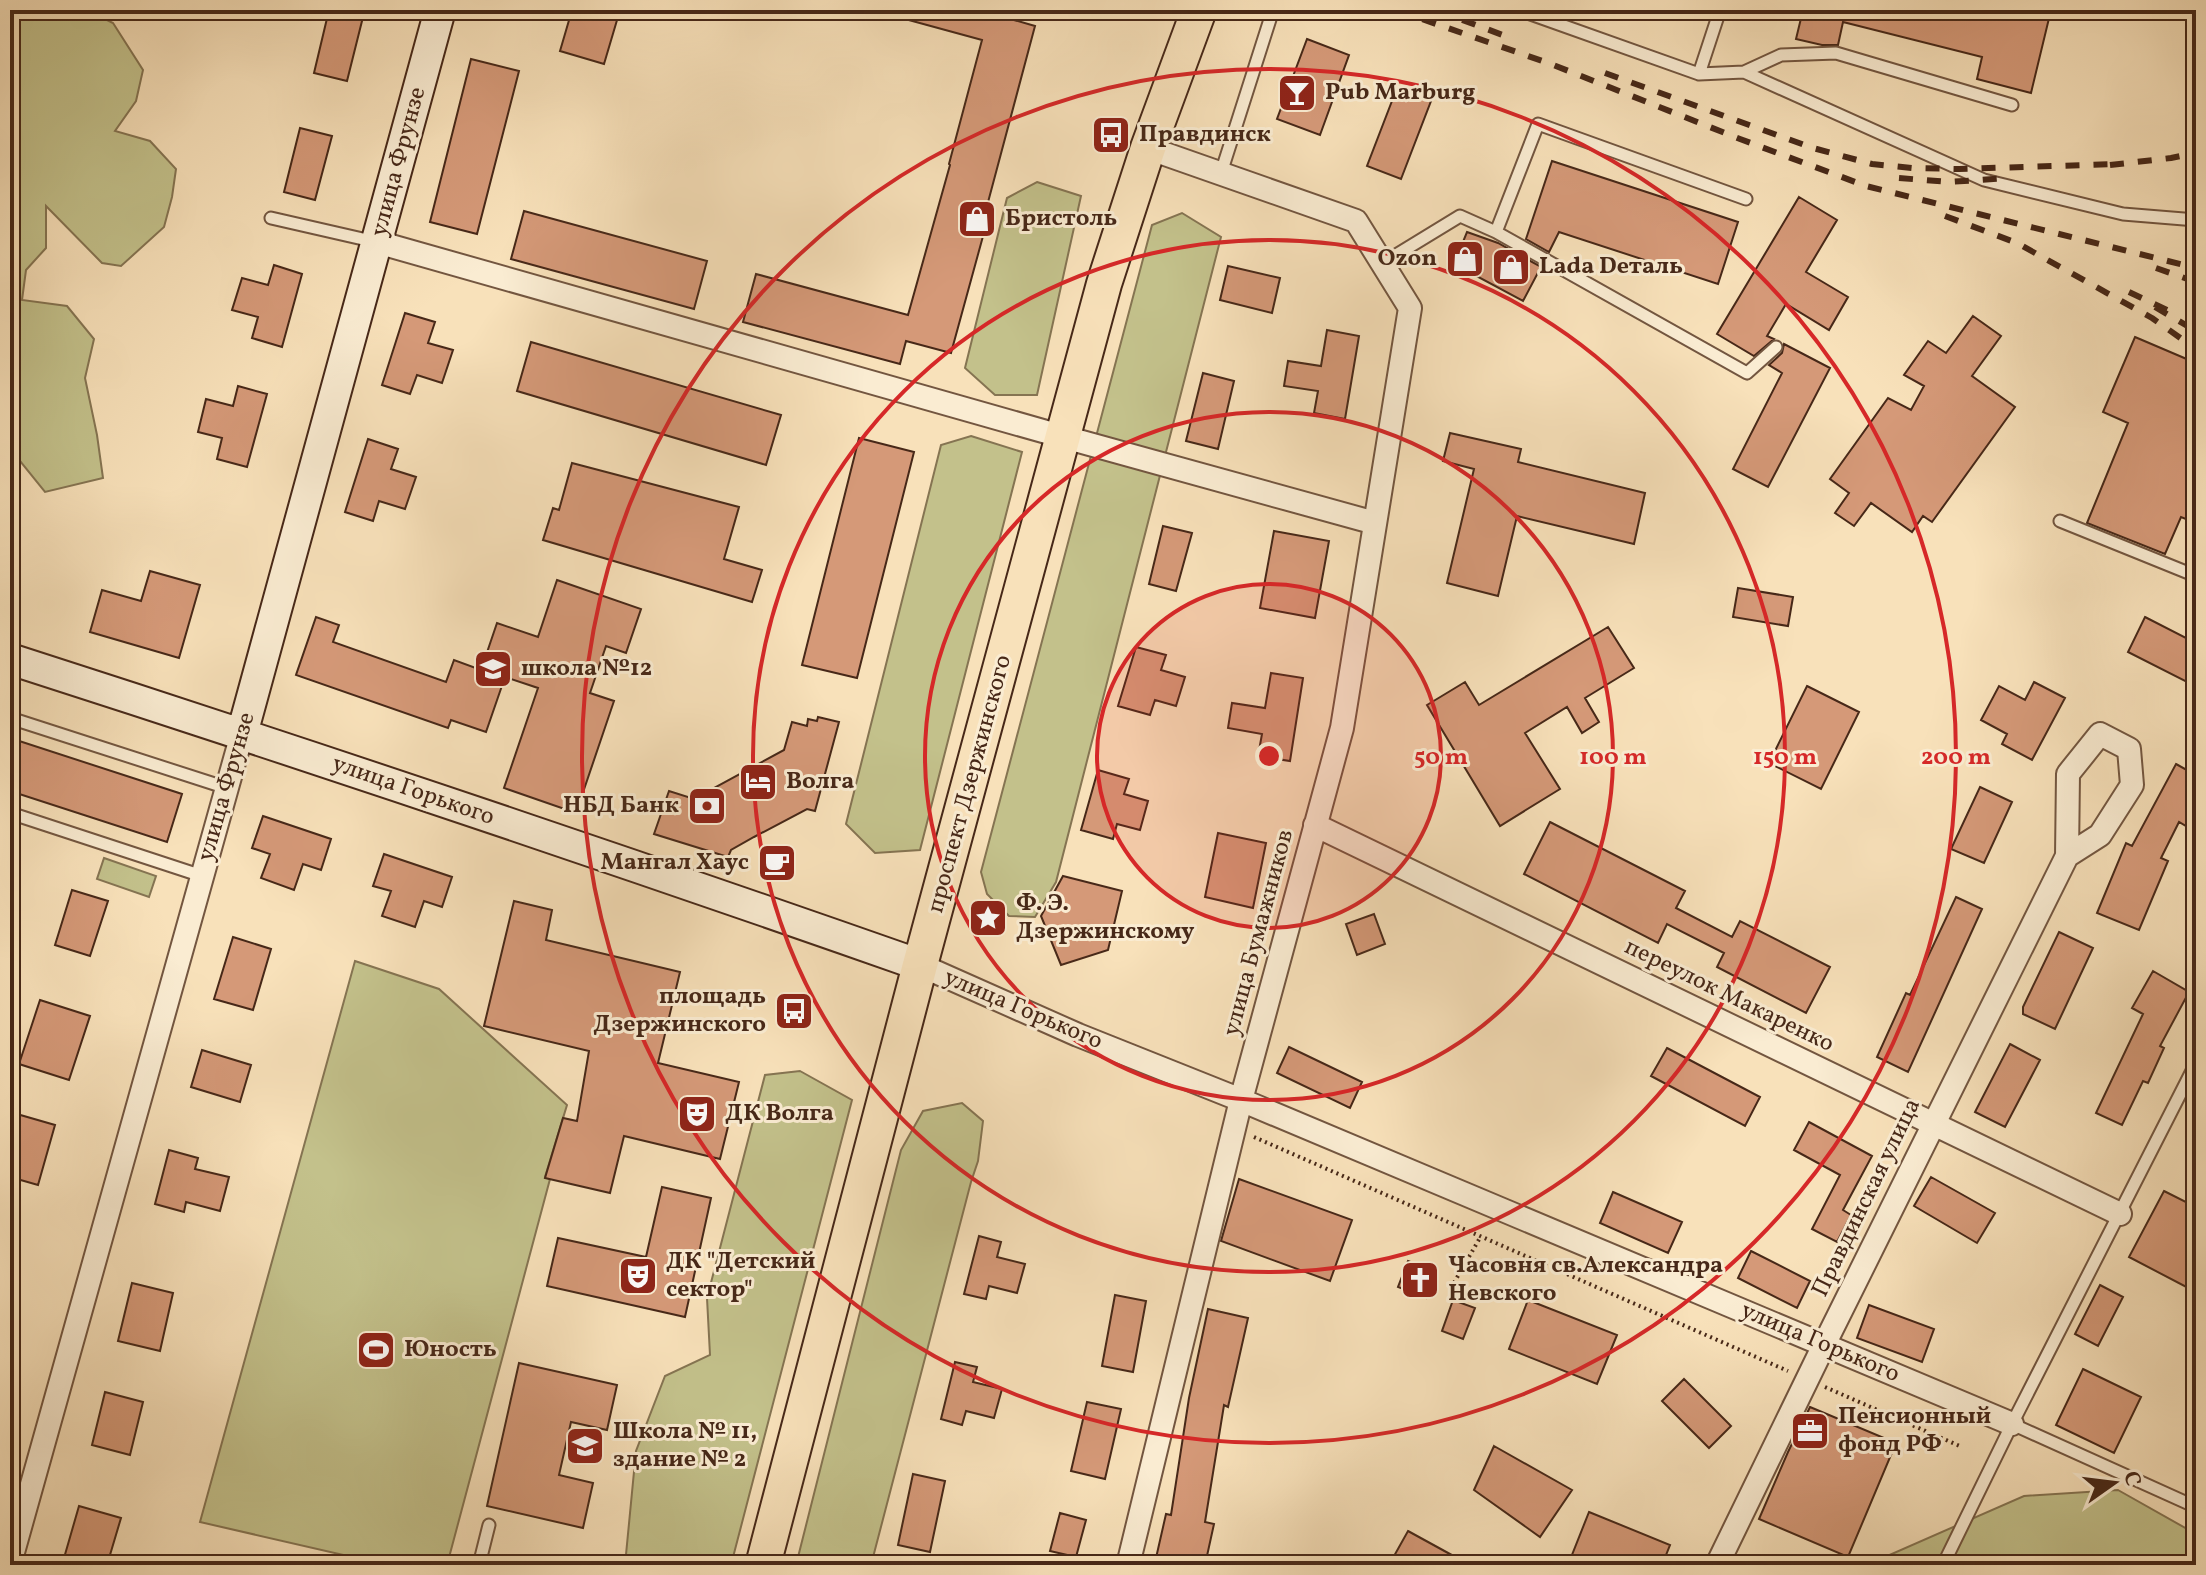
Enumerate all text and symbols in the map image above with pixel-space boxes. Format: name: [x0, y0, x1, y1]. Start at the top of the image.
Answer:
bar icon: Pub Marburg: [1276, 72, 1318, 114]
place label: Pub Marburg: [1325, 76, 1475, 110]
street label: улица Фрунзе: [363, 83, 435, 241]
bus stop icon: Правдинск: [1090, 114, 1132, 156]
place label: Правдинск: [1139, 118, 1271, 152]
shop icon: Бристоль: [956, 198, 998, 240]
place label: Бристоль: [1005, 202, 1117, 236]
shop icon: Ozon: [1444, 238, 1486, 280]
place label: Ozon: [1377, 242, 1437, 276]
shop icon: Lada Dеталь: [1490, 246, 1532, 288]
place label: Lada Dеталь: [1539, 250, 1683, 284]
school or university icon: школа №12: [472, 648, 514, 690]
street label: проспект Дзержинского: [919, 651, 1021, 917]
place label: школа №12: [521, 652, 652, 686]
street label: улица Фрунзе: [189, 708, 265, 866]
text: 50 m: [1414, 741, 1468, 775]
text: 100 m: [1579, 741, 1647, 775]
text: 150 m: [1753, 741, 1817, 775]
text: 200 m: [1921, 741, 1991, 775]
centre of rings: [1255, 742, 1283, 770]
street label: улица Горького: [327, 747, 499, 835]
hotel icon: Волга: [737, 761, 779, 803]
place label: Волга: [786, 765, 854, 799]
bank icon: НБД Банк: [686, 785, 728, 827]
place label: НБД Банк: [563, 789, 679, 823]
street label: улица Бумажников: [1215, 826, 1303, 1040]
cafe icon: Мангал Хаус: [756, 842, 798, 884]
place label: Мангал Хаус: [601, 846, 749, 880]
place label: Ф. Э. Дзержинскому: [1016, 887, 1195, 949]
place icon: Ф. Э. Дзержинскому: [967, 897, 1009, 939]
street label: переулок Макаренко: [1619, 930, 1839, 1062]
street label: улица Горького: [938, 961, 1108, 1059]
place label: площадь Дзержинского: [593, 980, 766, 1042]
bus stop icon: площадь Дзержинского: [773, 990, 815, 1032]
theatre icon: ДК Волга: [676, 1093, 718, 1135]
street label: Правдинская улица: [1804, 1093, 1930, 1303]
place label: ДК Волга: [725, 1097, 834, 1131]
place label: ДК "Детский сектор": [666, 1245, 815, 1307]
place label: Часовня св.Александра Невского: [1448, 1249, 1723, 1311]
theatre icon: ДК "Детский сектор": [617, 1255, 659, 1297]
church icon: Часовня св.Александра Невского: [1399, 1259, 1441, 1301]
street label: улица Горького: [1735, 1294, 1905, 1392]
sports icon: Юность: [355, 1329, 397, 1371]
place label: Юность: [404, 1333, 497, 1367]
place label: Пенсионный фонд РФ: [1838, 1400, 1991, 1462]
office icon: Пенсионный фонд РФ: [1789, 1410, 1831, 1452]
place label: Школа № 11, здание № 2: [613, 1415, 757, 1477]
school or university icon: Школа № 11, здание № 2: [564, 1425, 606, 1467]
north arrow: [2074, 1443, 2154, 1523]
text: С: [2114, 1468, 2148, 1489]

